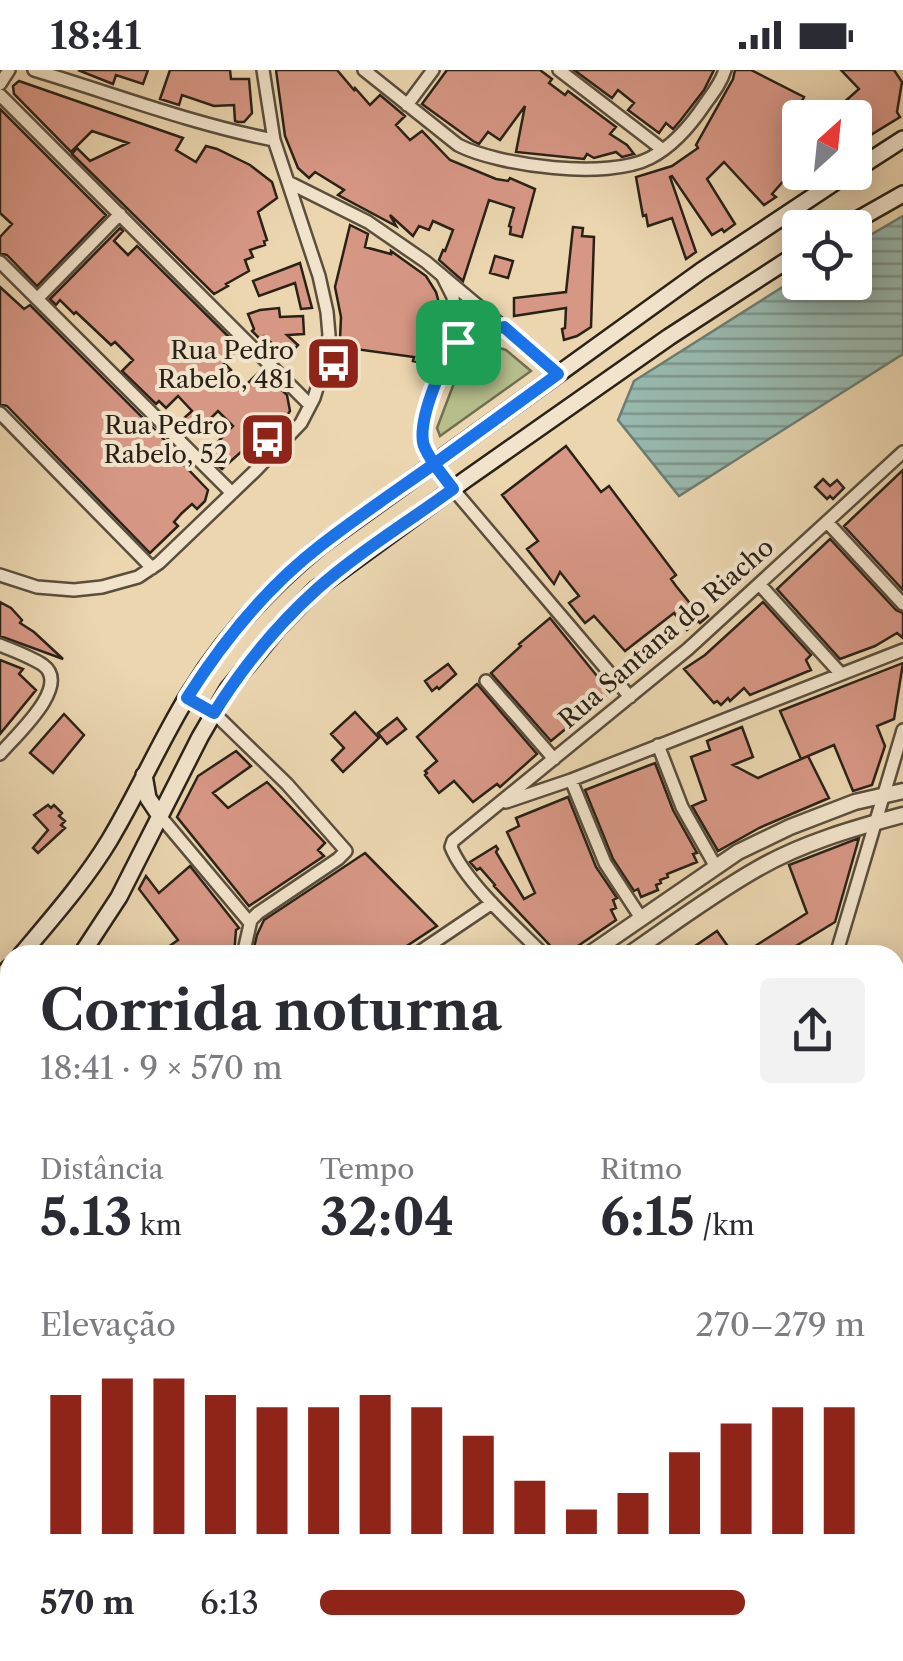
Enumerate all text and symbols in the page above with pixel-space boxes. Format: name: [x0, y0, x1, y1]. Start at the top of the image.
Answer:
text: 18:41: [50, 12, 141, 59]
north arrow: [782, 100, 872, 190]
map controls: [782, 100, 872, 300]
button: locate: [782, 210, 872, 300]
pin: [416, 300, 501, 385]
icon: arrive: [431, 315, 486, 370]
bus stop icon: Rua Pedro Rabelo, 481: [303, 334, 363, 394]
place label: Rua Pedro Rabelo, 481: [158, 335, 294, 395]
bus stop icon: Rua Pedro Rabelo, 52: [237, 409, 297, 469]
place label: Rua Pedro Rabelo, 52: [104, 410, 228, 470]
street label: Rua Santana do Riacho: [553, 532, 780, 735]
text: Corrida noturna: [40, 977, 502, 1044]
button: share: [760, 978, 865, 1083]
text: 18:41 · 9 × 570 m: [40, 1048, 282, 1087]
text: Distância: [40, 1152, 163, 1186]
text: Tempo: [320, 1152, 414, 1186]
text: Ritmo: [600, 1152, 682, 1186]
text: 5.13: [40, 1186, 132, 1248]
text: 32:04: [320, 1186, 454, 1248]
text: 6:15: [600, 1186, 695, 1248]
text: km: [132, 1208, 182, 1242]
text: /km: [695, 1208, 755, 1242]
text: Elevação: [40, 1305, 176, 1344]
text: 270–279 m: [696, 1305, 865, 1344]
text: 570 m: [40, 1583, 135, 1622]
text: 6:13: [200, 1583, 259, 1622]

